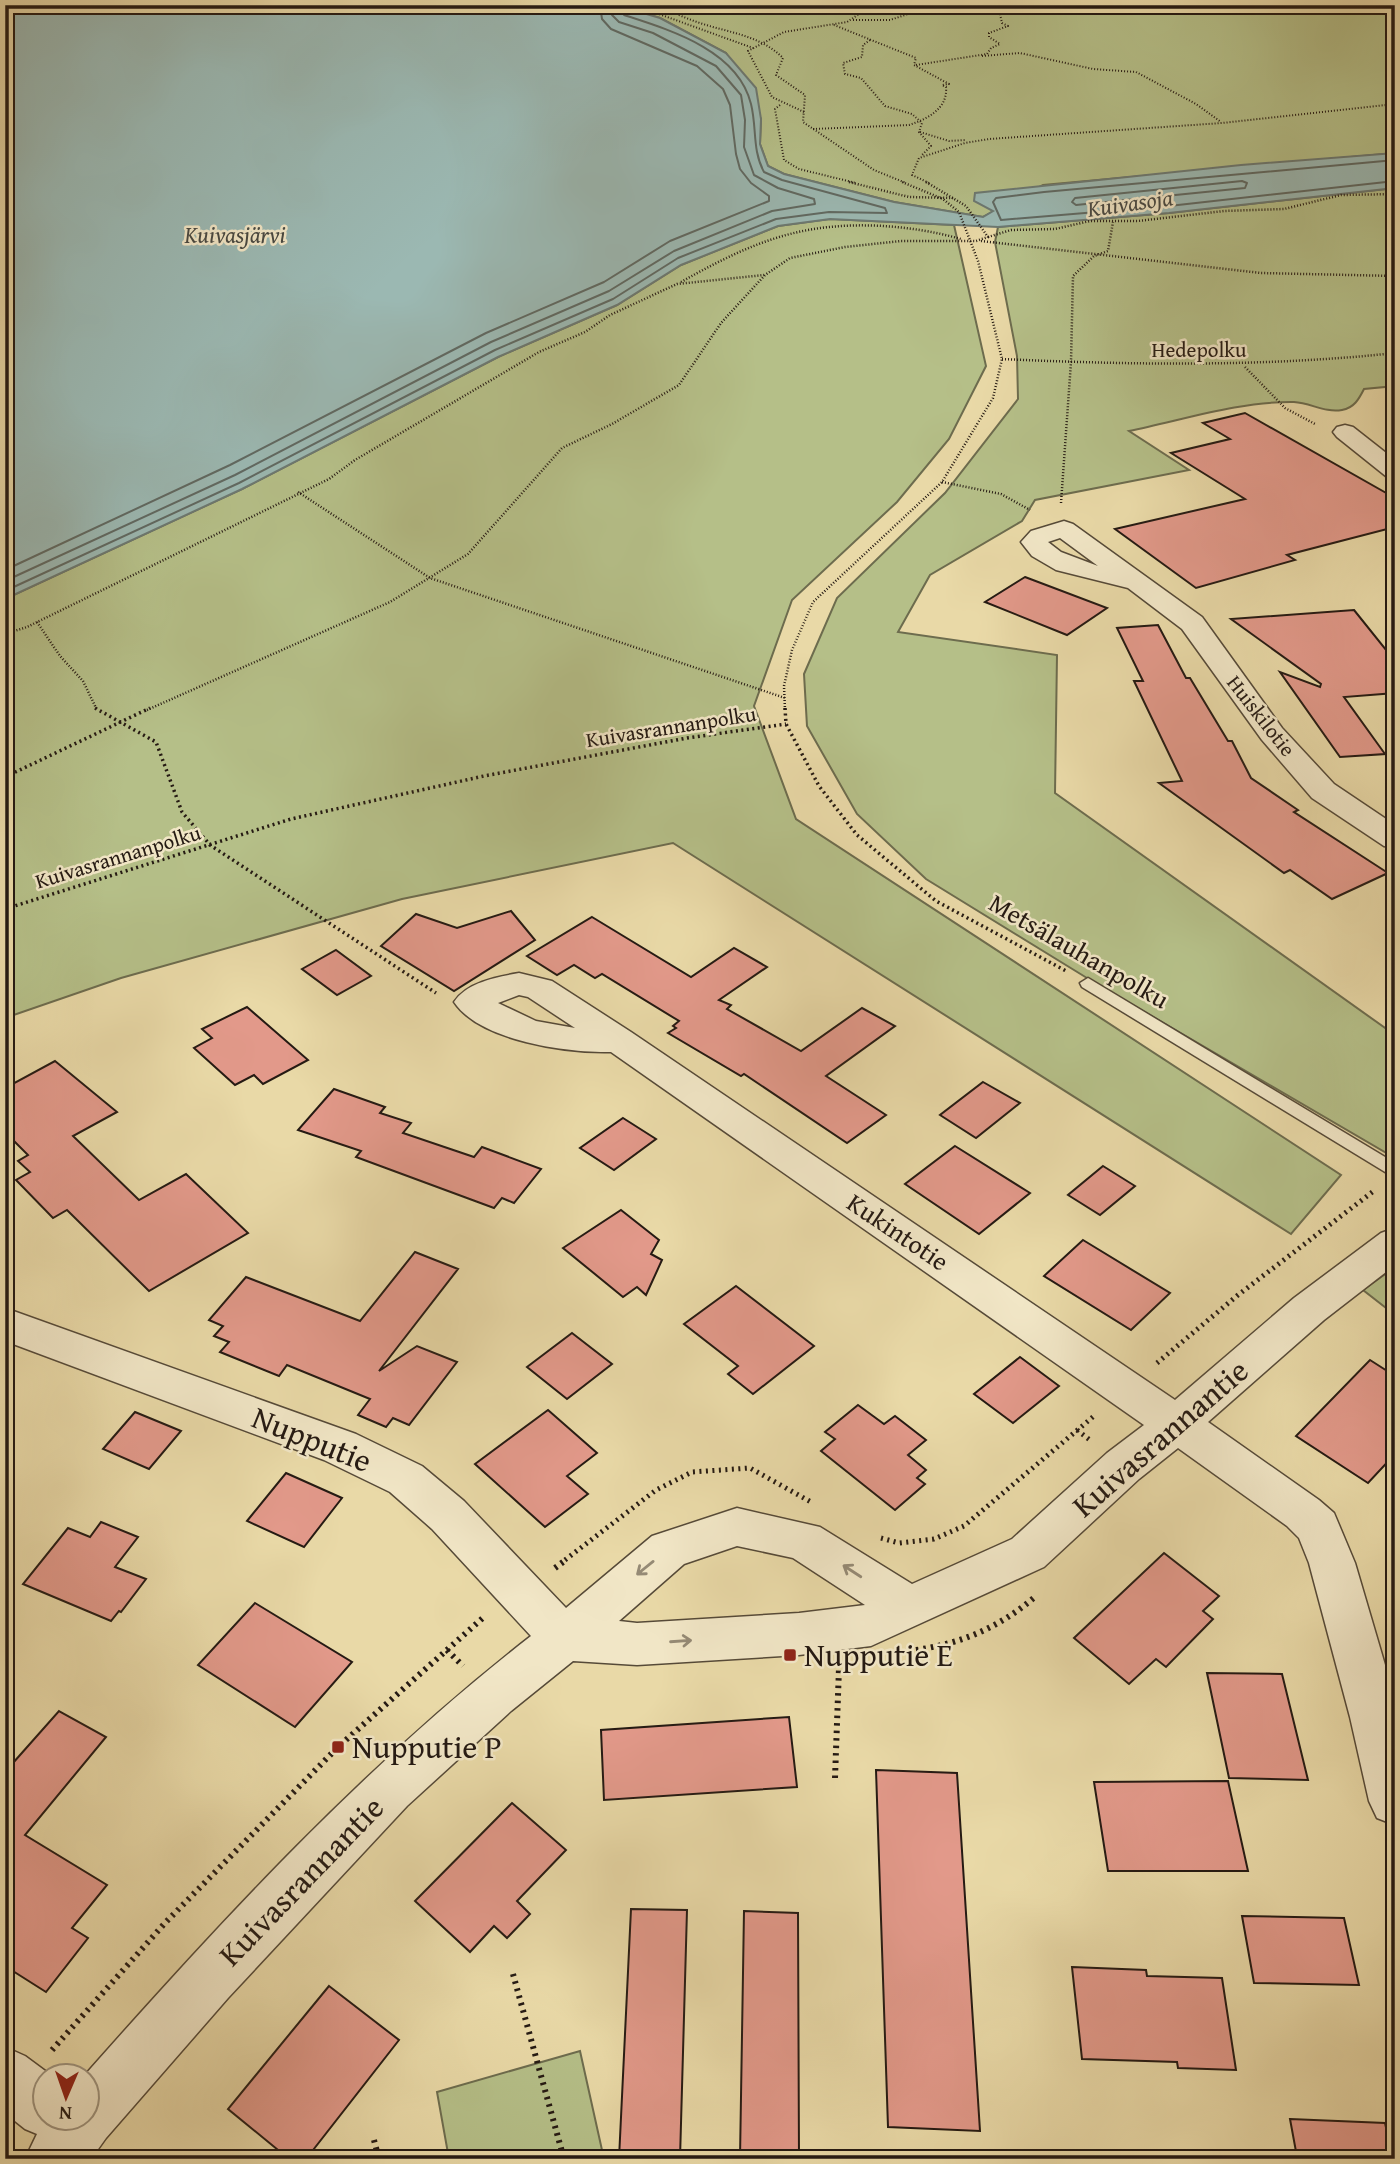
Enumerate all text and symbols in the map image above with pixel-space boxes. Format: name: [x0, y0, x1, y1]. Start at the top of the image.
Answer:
water label: Kuivasoja: [1084, 180, 1175, 225]
water label: Kuivasjärvi: [184, 218, 286, 251]
street label: Hedepolku: [1152, 334, 1247, 365]
street label: Huiskilotie: [1220, 668, 1303, 763]
street label: Kuivasrannanpolku: [584, 698, 759, 755]
street label: Kuivasrannanpolku: [31, 816, 205, 896]
street label: Metsälauhanpolku: [982, 883, 1177, 1018]
street label: Kukintotie: [839, 1183, 957, 1280]
street label: Kuivasrannantie: [1061, 1347, 1258, 1528]
street label: Nupputie: [245, 1393, 379, 1484]
one-way arrow: [636, 1561, 655, 1576]
one-way arrow: [843, 1564, 862, 1579]
place label: Nupputie E: [804, 1631, 953, 1678]
one-way arrow: [669, 1635, 692, 1648]
marker: Nupputie E: [782, 1647, 798, 1663]
place label: Nupputie P: [352, 1723, 502, 1770]
marker: Nupputie P: [330, 1739, 346, 1755]
street label: Kuivasrannantie: [207, 1785, 394, 1976]
north arrow: [32, 2062, 102, 2132]
text: N: [58, 2100, 72, 2128]

